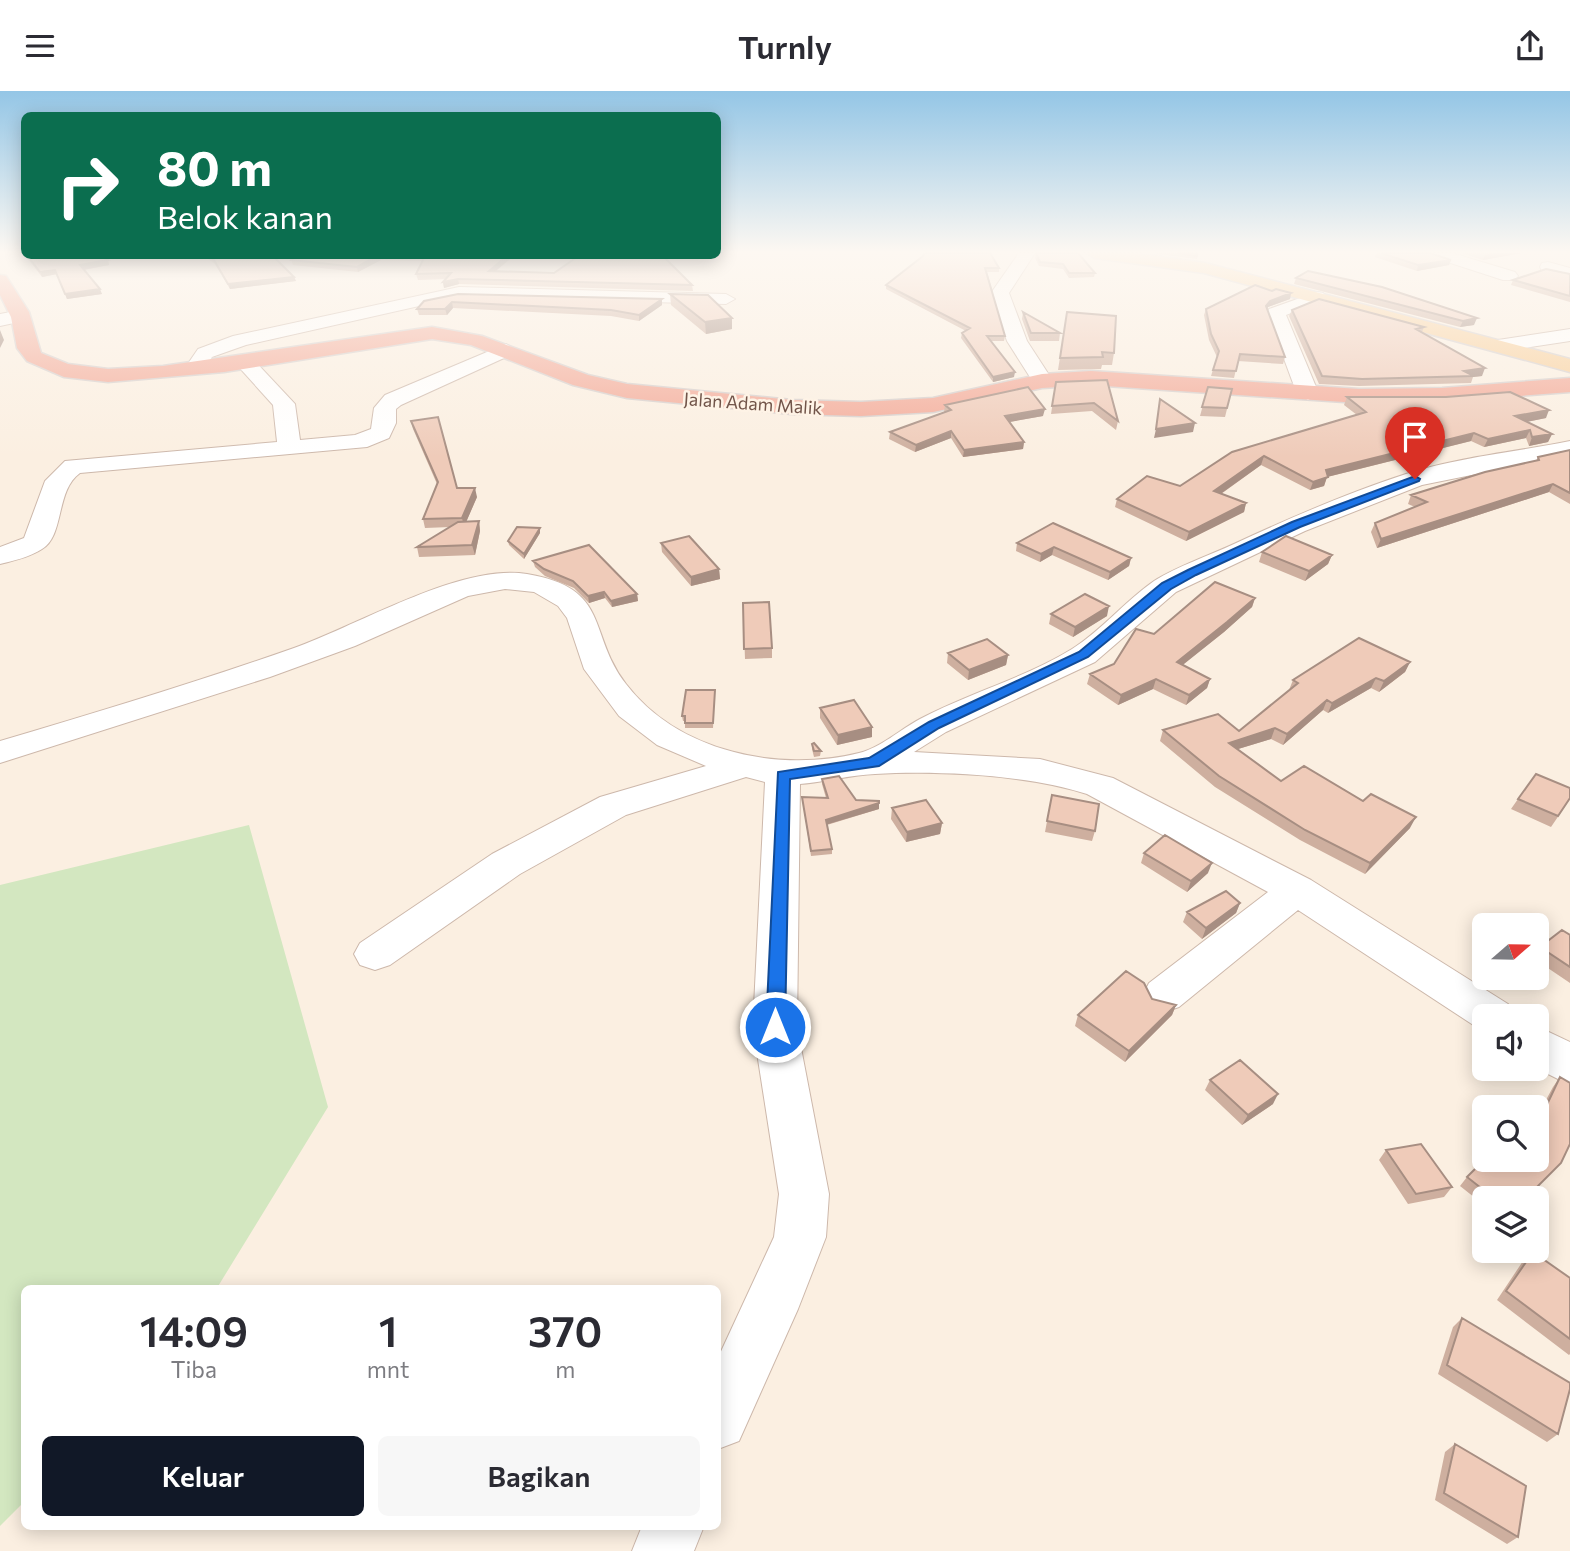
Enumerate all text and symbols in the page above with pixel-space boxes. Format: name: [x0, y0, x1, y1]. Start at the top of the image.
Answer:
text: Turnly: [738, 26, 832, 66]
icon: menu: [21, 27, 59, 65]
icon: share: [1511, 27, 1549, 65]
text: 80 m: [157, 136, 272, 196]
icon: right: [42, 140, 133, 231]
text: Belok kanan: [157, 196, 333, 236]
street label: Jalan Adam Malik: [683, 387, 823, 419]
pin: [1385, 407, 1445, 479]
icon: arrive: [1396, 418, 1434, 456]
north arrow: [1472, 913, 1549, 991]
map controls: [1472, 913, 1549, 1263]
position arrow: [738, 990, 812, 1064]
button: sound: [1472, 1004, 1549, 1081]
button: search: [1472, 1095, 1549, 1172]
button: layers: [1472, 1186, 1549, 1263]
text: 14:09: [140, 1304, 248, 1356]
text: 1: [379, 1304, 397, 1356]
text: 370: [528, 1304, 602, 1356]
text: Tiba: [171, 1355, 217, 1383]
text: mnt: [367, 1355, 409, 1383]
text: m: [555, 1355, 575, 1383]
button: Keluar: [42, 1436, 364, 1516]
button: Bagikan: [378, 1436, 700, 1516]

